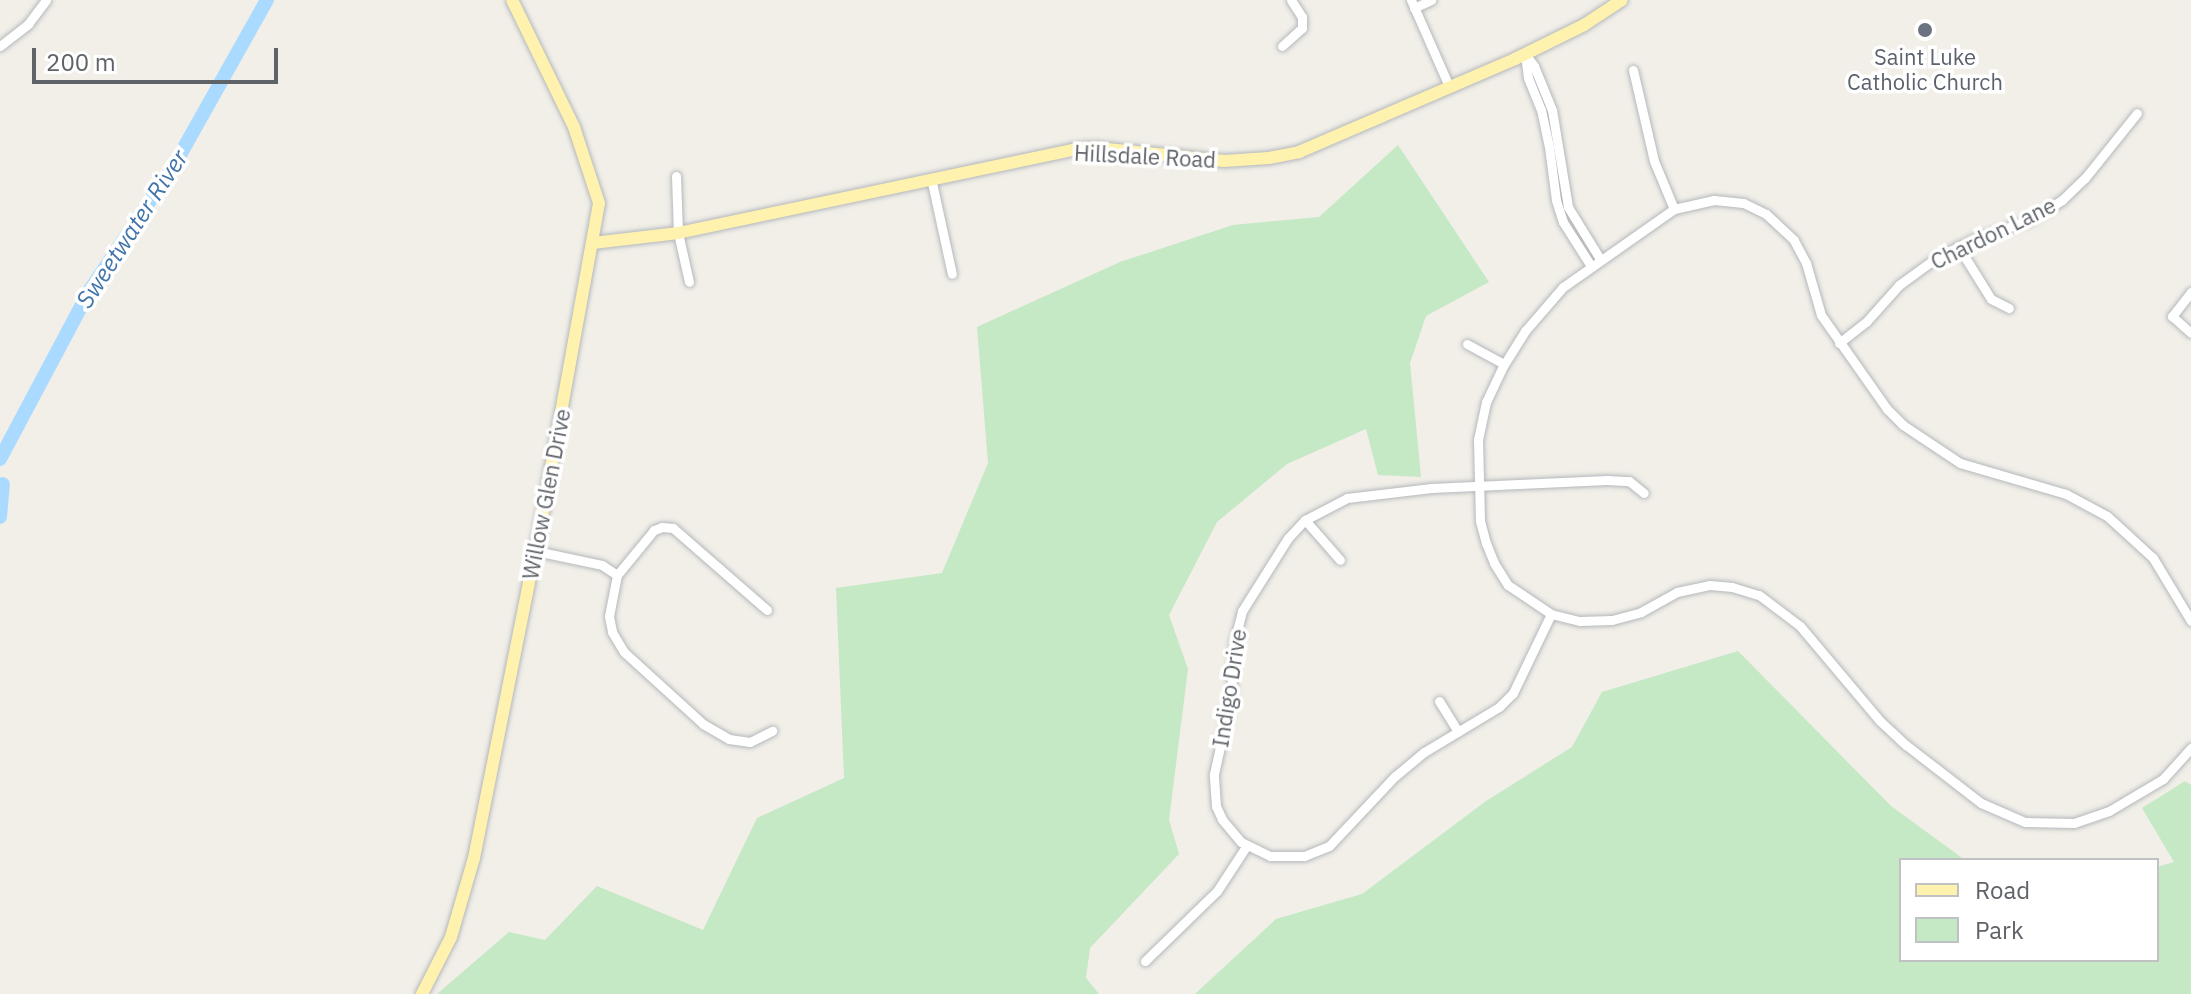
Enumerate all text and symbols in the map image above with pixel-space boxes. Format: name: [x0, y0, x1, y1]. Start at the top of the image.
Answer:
marker: Saint Luke Catholic Church: [1916, 21, 1934, 39]
scale bar: [36, 32, 282, 82]
place label: Saint Luke Catholic Church: [1847, 43, 2003, 94]
text: 200 m: [46, 46, 116, 78]
street label: Hillsdale Road: [1073, 139, 1217, 173]
water label: Sweetwater River: [70, 145, 194, 313]
street label: Chardon Lane: [1926, 191, 2060, 275]
street label: Willow Glen Drive: [517, 406, 575, 582]
street label: Indigo Drive: [1207, 627, 1251, 749]
legend: [1899, 858, 2159, 962]
text: Road: [1975, 874, 2030, 906]
text: Park: [1975, 914, 2024, 946]

